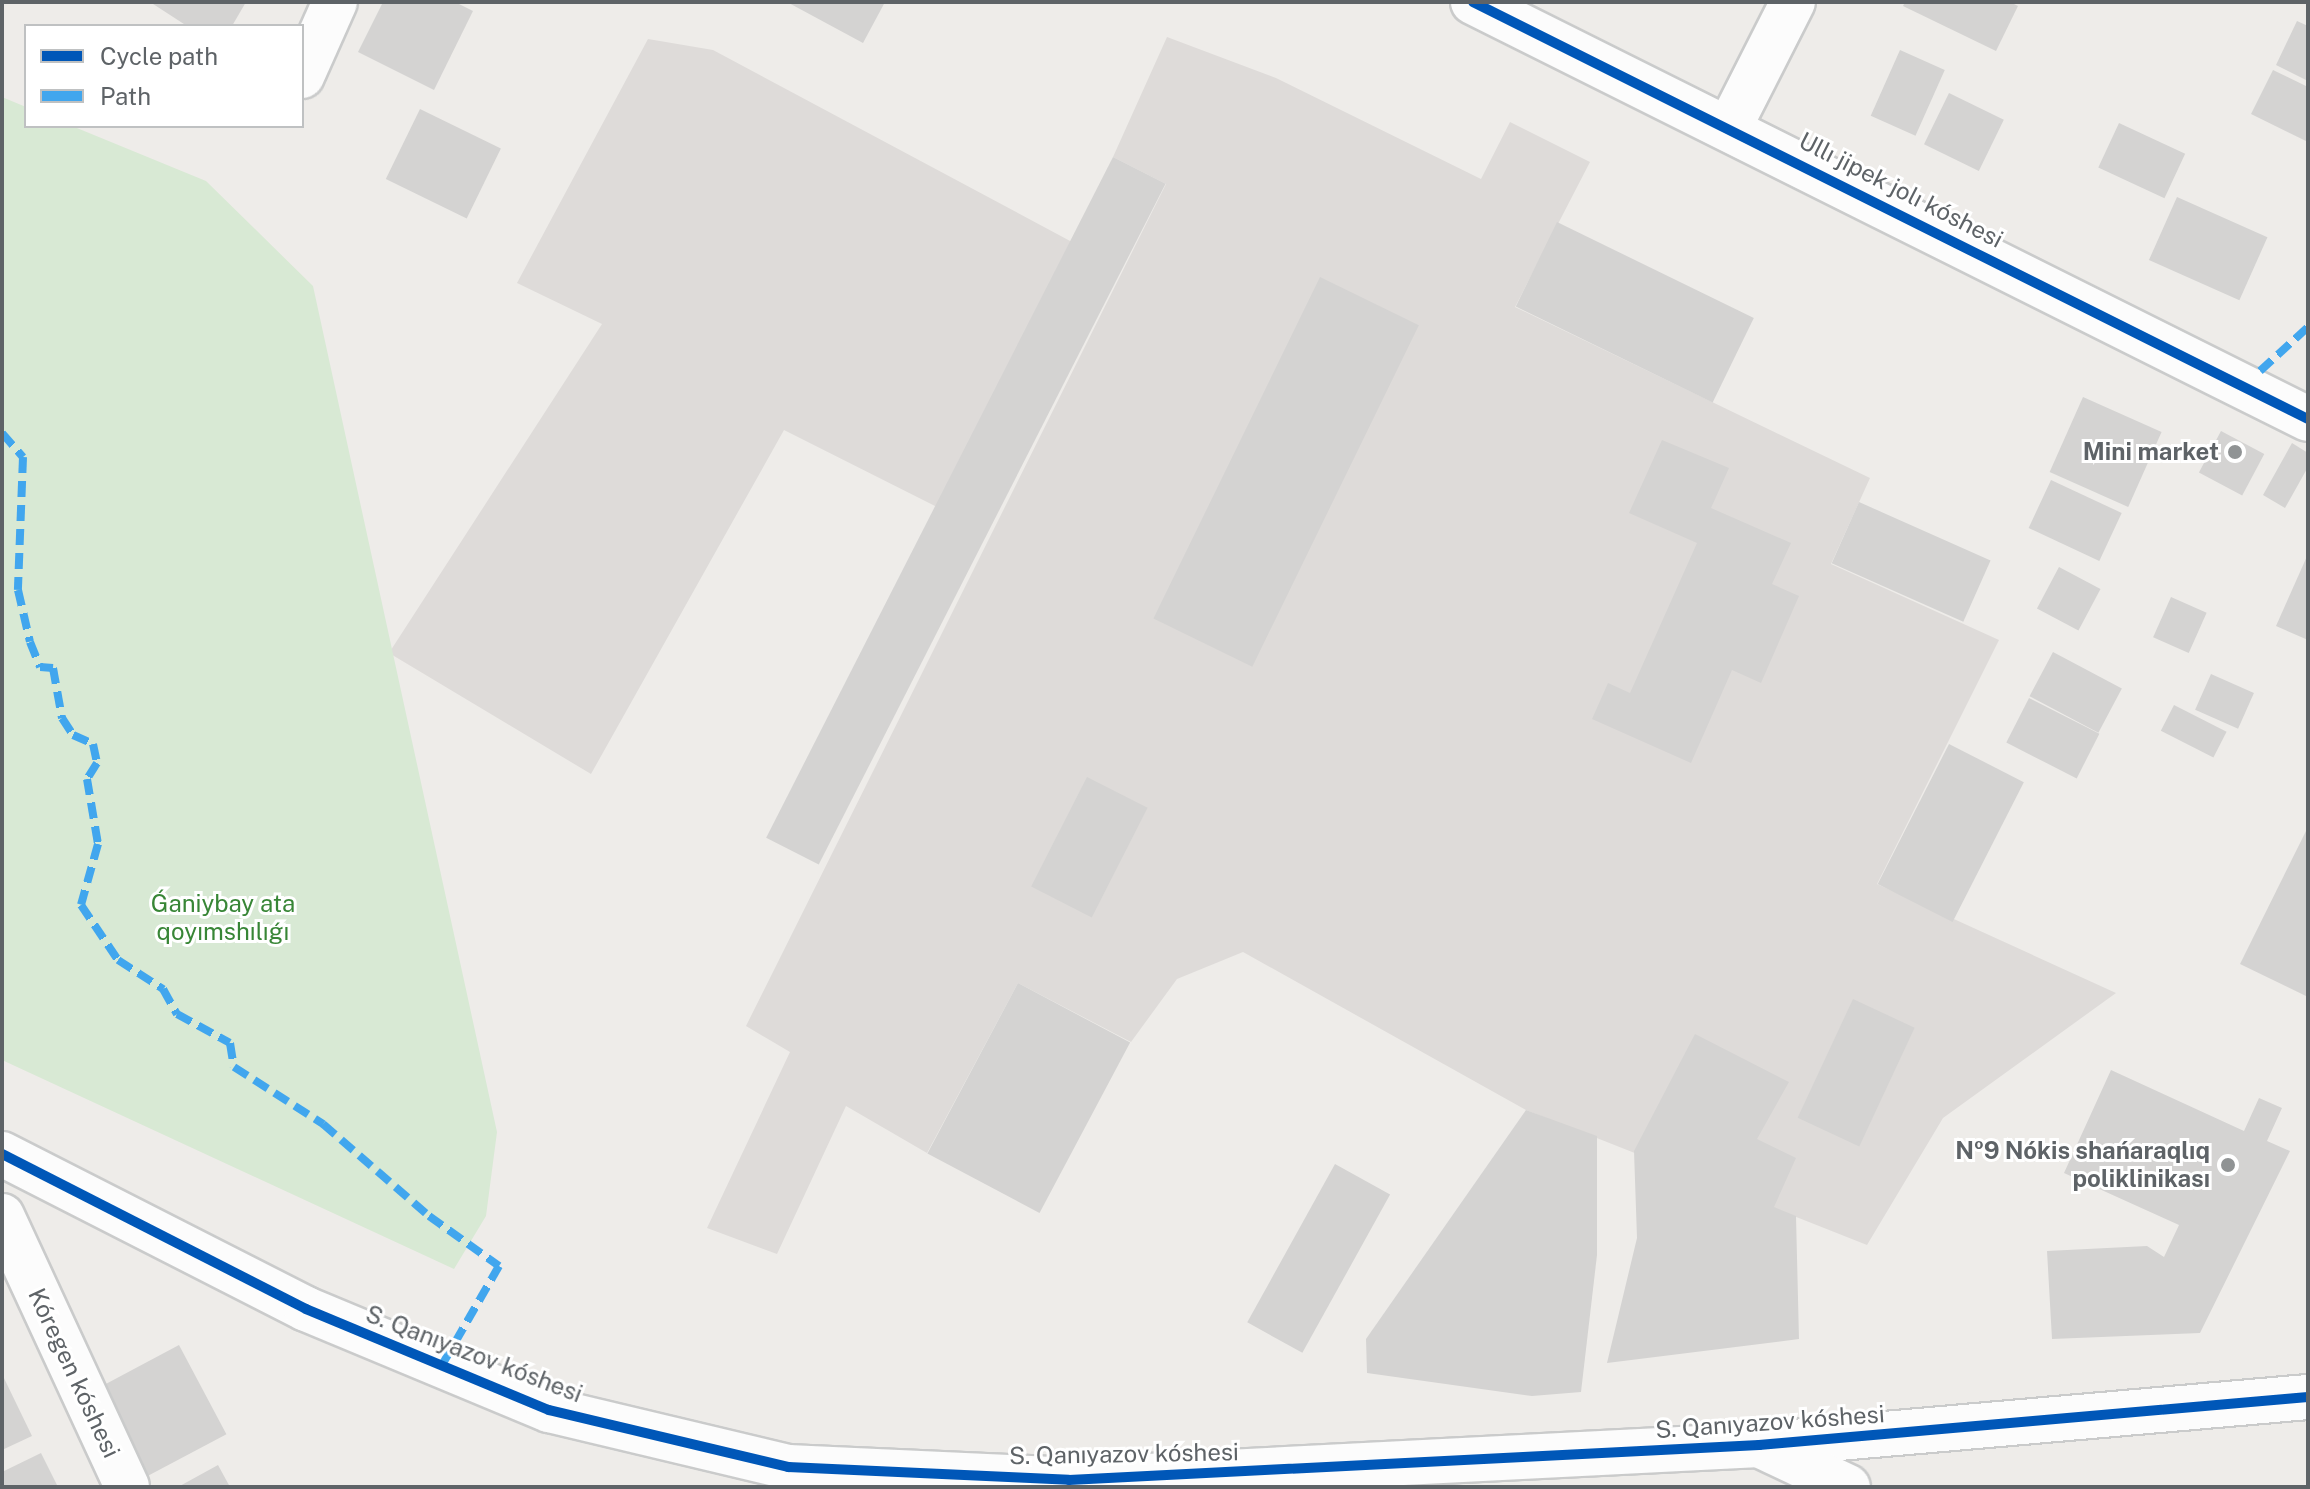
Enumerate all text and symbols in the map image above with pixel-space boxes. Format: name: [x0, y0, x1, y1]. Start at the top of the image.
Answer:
legend: [24, 24, 304, 128]
text: Cycle path: [100, 42, 218, 70]
text: Path: [100, 82, 151, 110]
street label: Ullı jipek jolı kóshesi: [1794, 126, 2008, 254]
place label: Mini market: [2083, 438, 2219, 466]
marker: Mini market: [2226, 443, 2244, 461]
park label: Ǵaniybay ata qoyımshılıǵı: [151, 890, 295, 946]
place label: №9 Nókis shańaraqlıq poliklinikası: [1955, 1137, 2210, 1193]
marker: №9 Nókis shańaraqlıq poliklinikası: [2217, 1154, 2239, 1176]
street label: Kóregen kóshesi: [22, 1284, 126, 1462]
street label: S. Qanıyazov kóshesi: [362, 1299, 586, 1409]
street label: S. Qanıyazov kóshesi: [1654, 1400, 1886, 1444]
street label: S. Qanıyazov kóshesi: [1009, 1438, 1239, 1470]

